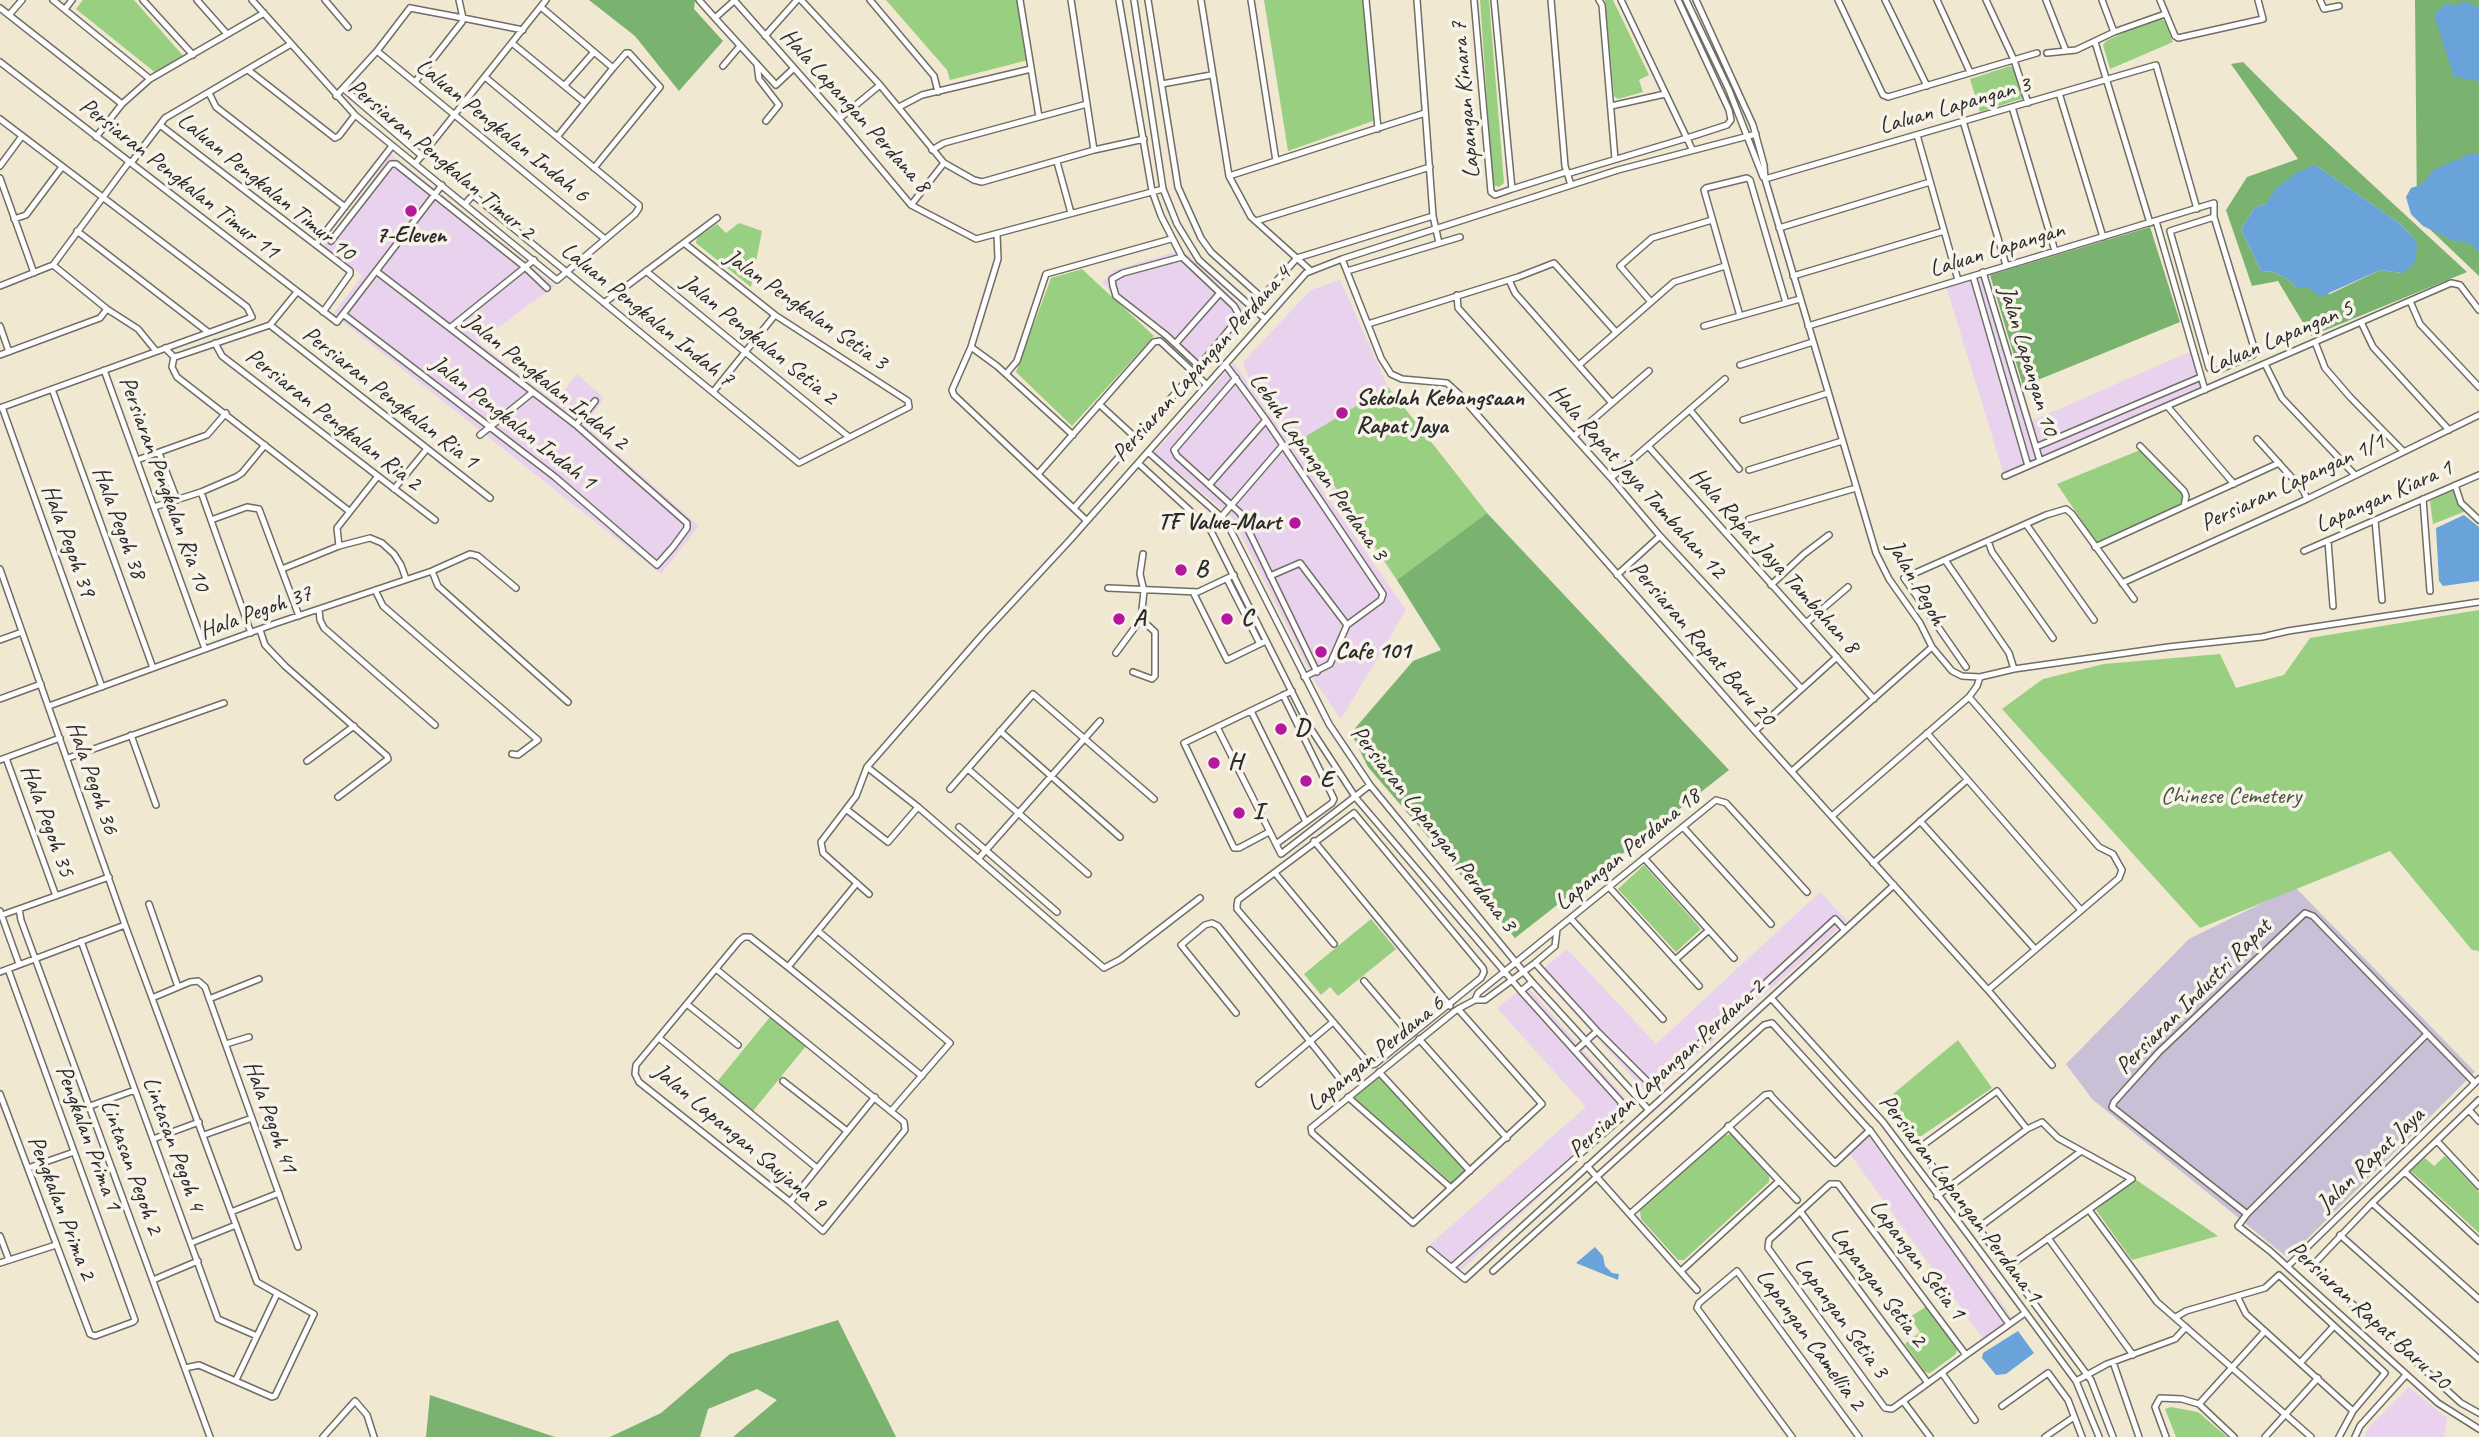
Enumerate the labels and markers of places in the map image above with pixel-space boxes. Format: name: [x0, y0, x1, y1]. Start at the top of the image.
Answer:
marker: 7-Eleven: [403, 203, 419, 219]
place label: 7-Eleven: [376, 222, 446, 250]
place label: Sekolah Kebangsaan Rapat Jaya: [1356, 385, 1524, 441]
marker: Sekolah Kebangsaan Rapat Jaya: [1334, 405, 1350, 421]
place label: TF Value-Mart: [1158, 509, 1281, 537]
marker: TF Value-Mart: [1287, 515, 1303, 531]
place label: B: [1195, 556, 1208, 584]
marker: B: [1173, 562, 1189, 578]
place label: A: [1133, 605, 1145, 633]
place label: C: [1241, 605, 1252, 633]
marker: A: [1111, 611, 1127, 627]
marker: C: [1219, 611, 1235, 627]
place label: Cafe 101: [1335, 638, 1411, 666]
marker: Cafe 101: [1313, 644, 1329, 660]
place label: D: [1295, 715, 1309, 743]
marker: D: [1273, 721, 1289, 737]
place label: H: [1228, 749, 1242, 777]
marker: H: [1206, 755, 1222, 771]
place label: E: [1320, 767, 1333, 795]
marker: E: [1298, 773, 1314, 789]
place label: I: [1253, 799, 1263, 827]
marker: I: [1231, 805, 1247, 821]

